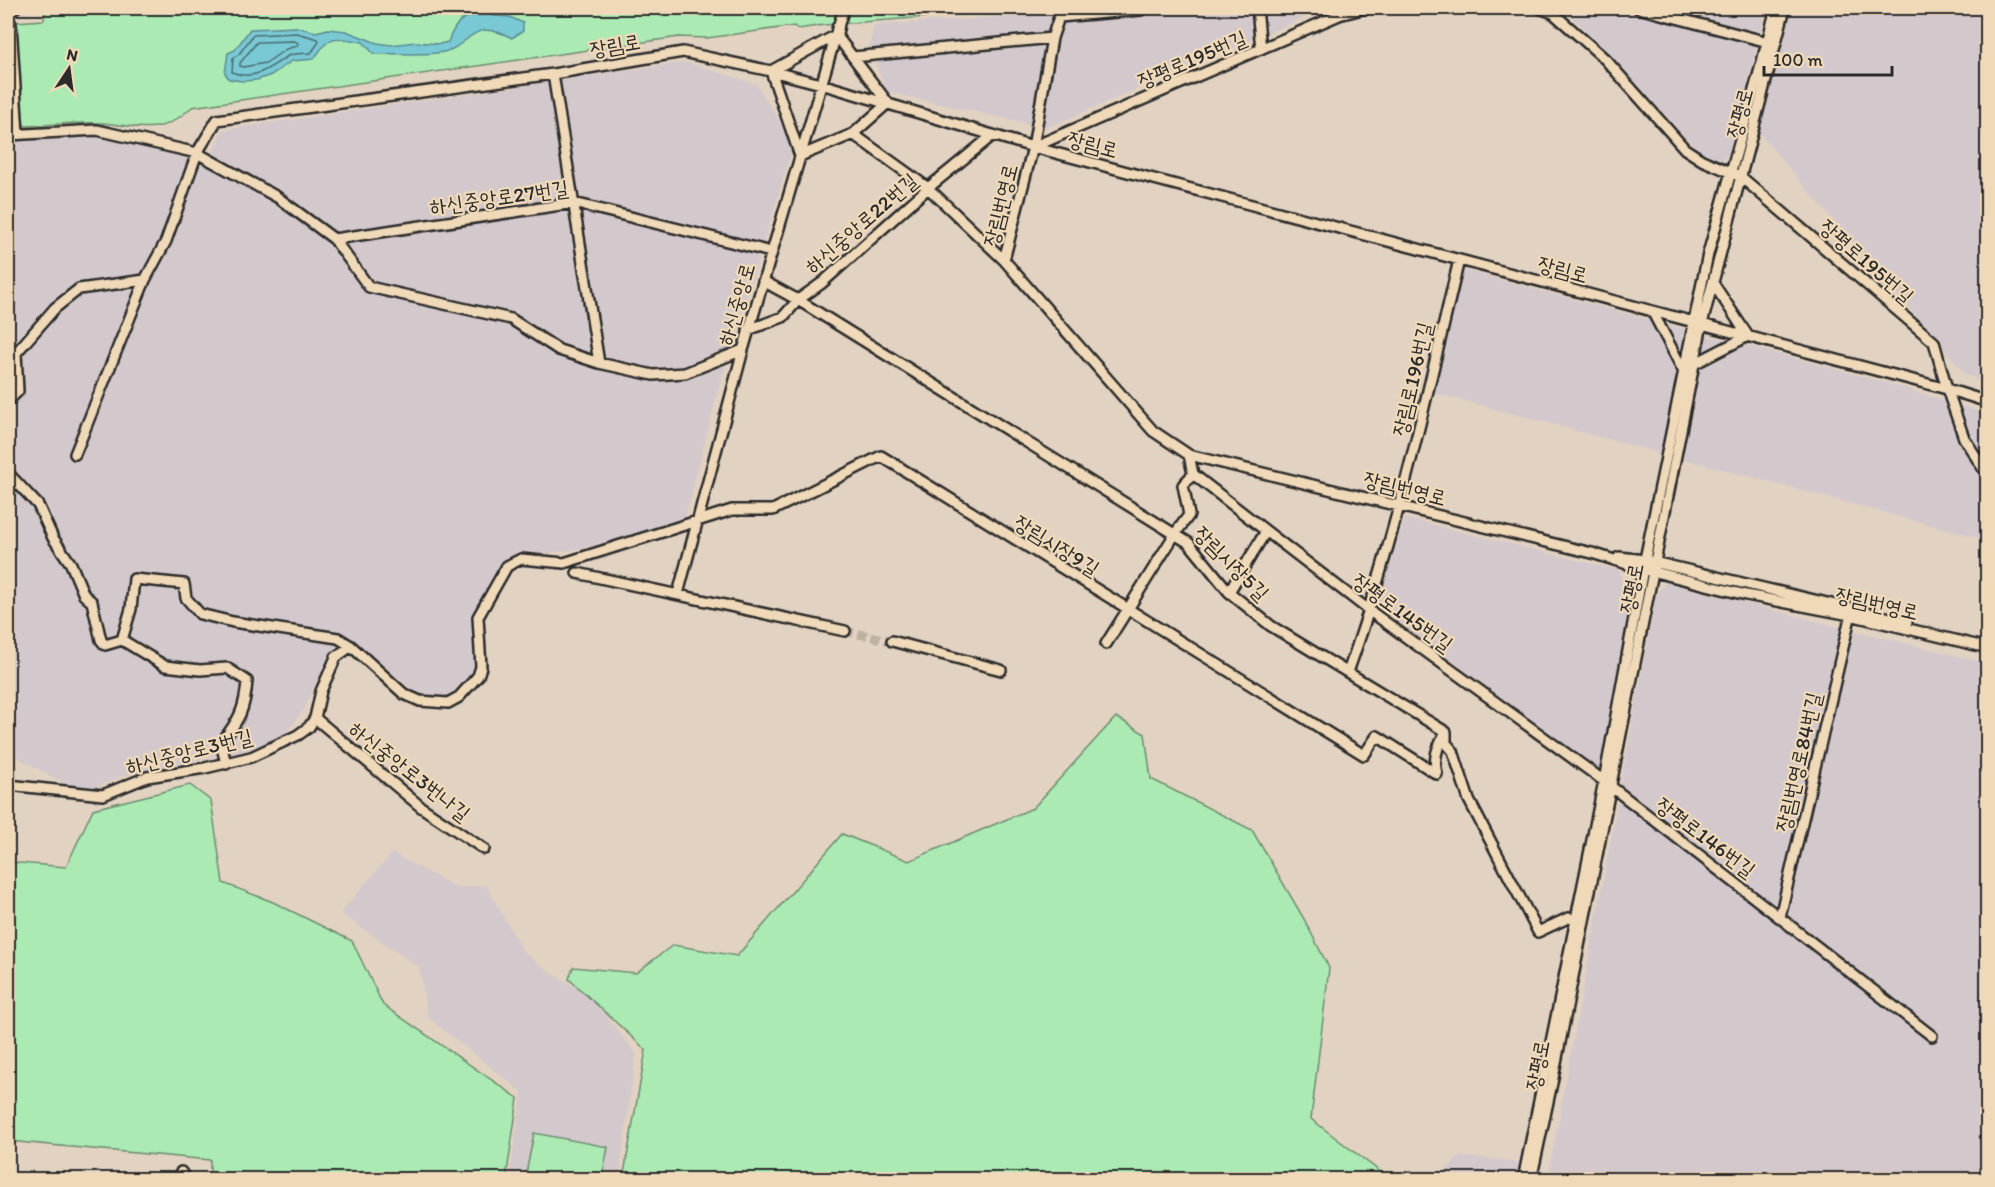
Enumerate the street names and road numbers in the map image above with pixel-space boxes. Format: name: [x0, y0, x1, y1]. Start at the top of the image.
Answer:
street label: 장평로195번길: [1134, 25, 1250, 93]
street label: 장림로: [588, 28, 642, 62]
street label: 장평로: [1720, 85, 1758, 141]
street label: 장림로: [1065, 125, 1121, 163]
street label: 장림번영로: [978, 161, 1022, 249]
street label: 하신중앙로22번길: [800, 167, 922, 278]
street label: 하신중앙로27번길: [428, 175, 570, 219]
street label: 장평로195번길: [1815, 213, 1919, 309]
street label: 장림로: [1535, 250, 1591, 288]
street label: 하신중앙로: [712, 260, 760, 348]
street label: 장림로196번길: [1387, 319, 1437, 438]
street label: 장림번영로: [1361, 466, 1449, 510]
street label: 장림시장9길: [1010, 509, 1104, 581]
street label: 장림시장5길: [1189, 520, 1275, 606]
street label: 장평로: [1614, 561, 1648, 615]
street label: 장평로145번길: [1348, 567, 1458, 657]
street label: 장림번영로: [1833, 581, 1921, 625]
street label: 장림번영로84번길: [1770, 690, 1826, 834]
street label: 하신중앙로3번나길: [345, 716, 476, 826]
street label: 하신중앙로3번길: [123, 723, 255, 779]
street label: 장평로146번길: [1651, 792, 1761, 883]
street label: 장평로: [1520, 1038, 1554, 1092]

